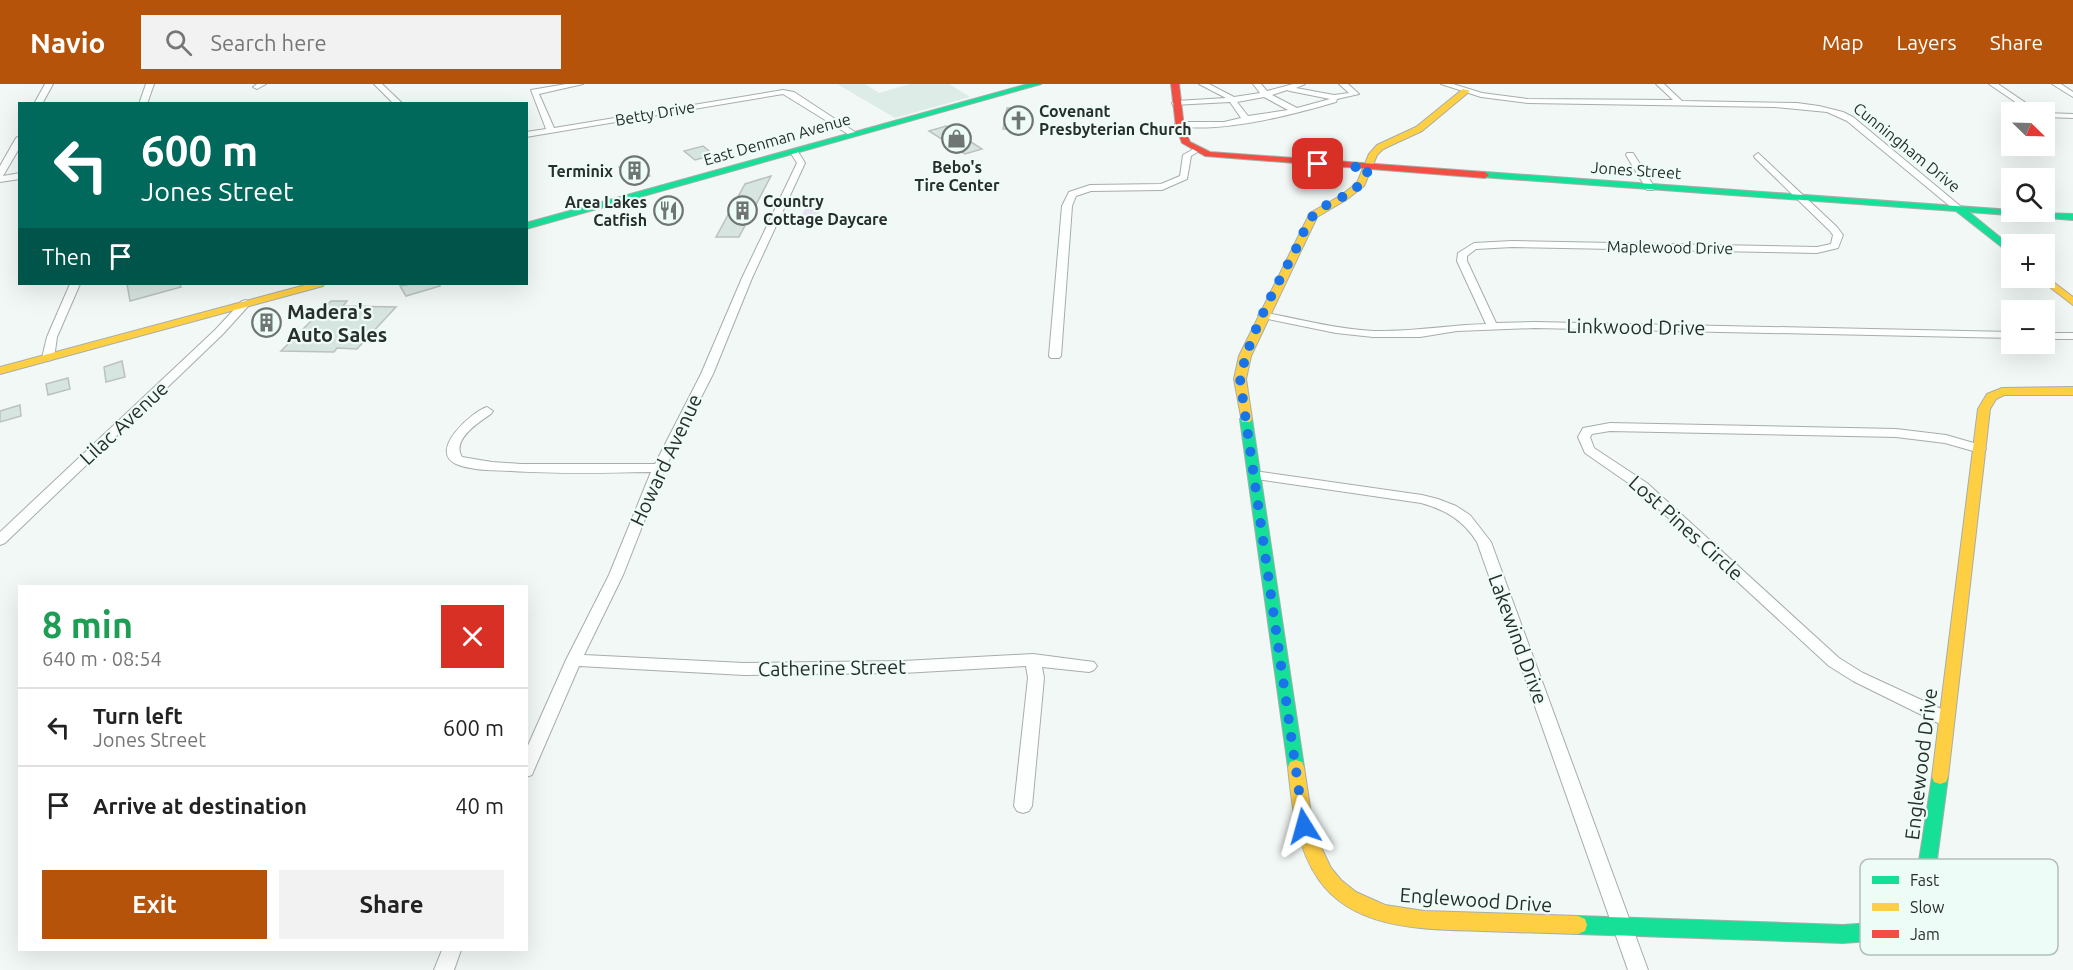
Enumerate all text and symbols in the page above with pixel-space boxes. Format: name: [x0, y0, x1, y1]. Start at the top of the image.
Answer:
search box: [141, 15, 561, 69]
icon: search: [162, 26, 195, 59]
text: Navio: [30, 27, 105, 58]
text: Search here: [210, 30, 327, 55]
text: Map: [1822, 30, 1863, 54]
text: Layers: [1896, 30, 1957, 54]
text: Share: [1990, 30, 2043, 54]
street label: Betty Drive: [614, 97, 696, 129]
street label: Cunningham Drive: [1850, 98, 1964, 196]
place label: Covenant Presbyterian Church: [1039, 102, 1192, 138]
north arrow: [2001, 102, 2055, 156]
map controls: [2001, 102, 2055, 354]
church icon: Covenant Presbyterian Church: [1002, 104, 1034, 136]
street label: East Denman Avenue: [701, 109, 853, 169]
shop icon: Bebo's Tire Center: [941, 123, 973, 155]
icon: left: [42, 126, 120, 204]
text: 600 m: [141, 127, 258, 174]
pin: [1292, 138, 1343, 189]
icon: arrive: [1301, 147, 1334, 180]
building icon: Terminix: [618, 155, 650, 187]
place label: Bebo's Tire Center: [914, 158, 1000, 194]
street label: Jones Street: [1590, 158, 1682, 182]
place label: Terminix: [548, 162, 613, 180]
button: search: [2001, 168, 2055, 222]
text: Jones Street: [141, 176, 294, 206]
place label: Country Cottage Daycare: [763, 192, 888, 228]
place label: Area Lakes Catfish: [565, 193, 647, 229]
building icon: Country Cottage Daycare: [726, 194, 758, 226]
restaurant icon: Area Lakes Catfish: [652, 195, 684, 227]
button: +: [2001, 234, 2055, 288]
street label: Maplewood Drive: [1607, 237, 1733, 257]
icon: arrive: [104, 240, 137, 273]
text: Then: [42, 244, 92, 269]
place label: Madera's Auto Sales: [287, 300, 387, 346]
button: −: [2001, 300, 2055, 354]
building icon: Madera's Auto Sales: [250, 307, 282, 339]
street label: Linkwood Drive: [1566, 314, 1706, 339]
street label: Lilac Avenue: [75, 376, 172, 469]
street label: Howard Avenue: [625, 390, 706, 529]
street label: Lost Pines Circle: [1624, 470, 1748, 585]
street label: Lakewind Drive: [1484, 571, 1553, 707]
text: 8 min: [42, 604, 133, 645]
button: close: [441, 605, 504, 668]
text: 640 m · 08:54: [42, 647, 162, 670]
street label: Catherine Street: [758, 655, 906, 680]
street label: Englewood Drive: [1900, 687, 1941, 841]
text: Turn left: [93, 703, 183, 728]
icon: left: [42, 711, 75, 744]
text: 600 m: [443, 715, 504, 740]
text: Jones Street: [93, 728, 206, 751]
icon: arrive: [42, 789, 75, 822]
text: Arrive at destination: [93, 793, 307, 818]
text: 40 m: [455, 793, 504, 818]
position arrow: [1272, 794, 1336, 858]
legend: [1860, 859, 2058, 955]
button: Exit: [42, 870, 267, 939]
button: Share: [279, 870, 504, 939]
text: Fast: [1910, 871, 1940, 889]
street label: Englewood Drive: [1399, 883, 1553, 916]
text: Slow: [1910, 898, 1945, 916]
text: Jam: [1910, 925, 1940, 943]

